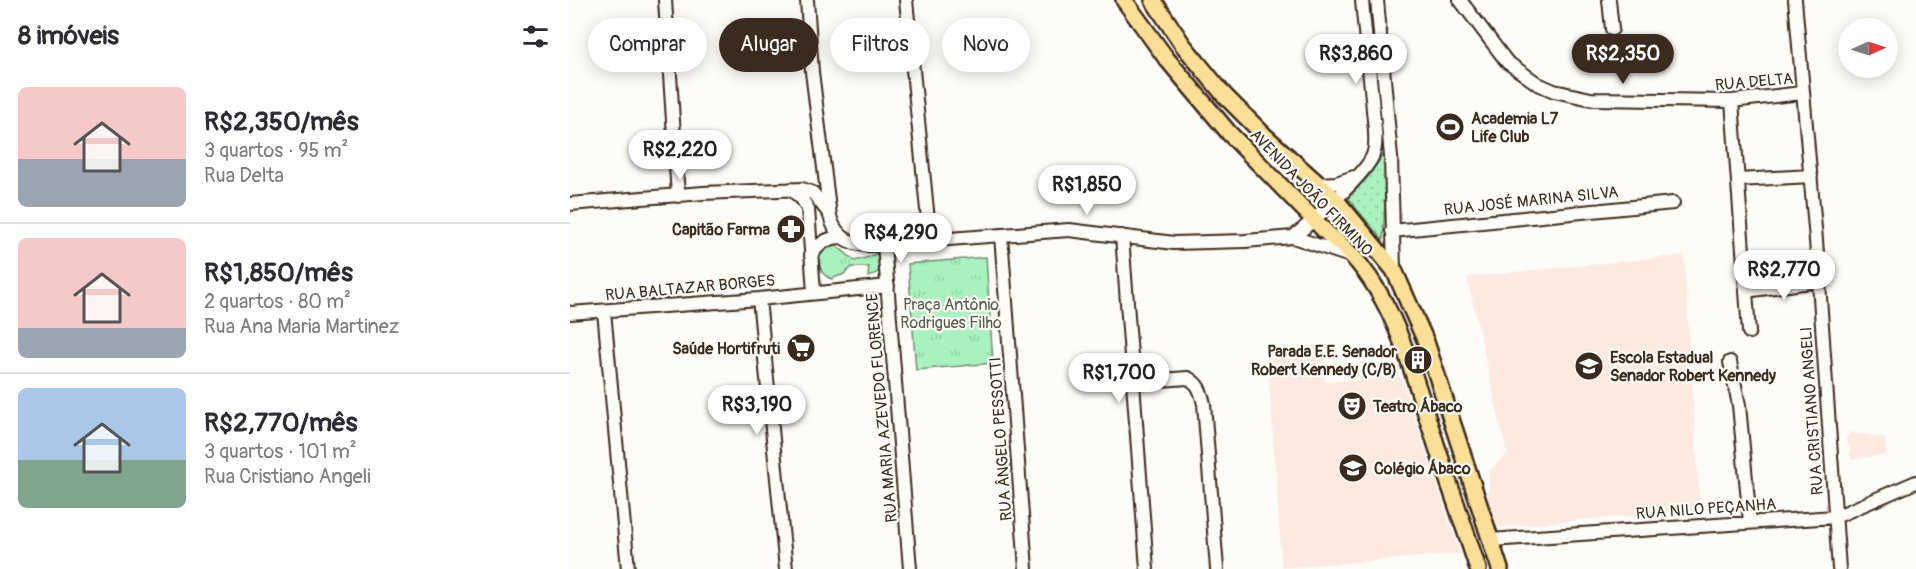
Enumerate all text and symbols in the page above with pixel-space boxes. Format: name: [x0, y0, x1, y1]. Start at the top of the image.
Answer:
chip: Comprar: [588, 18, 707, 72]
chip: Alugar: [719, 18, 818, 72]
chip: Filtros: [830, 18, 930, 72]
chip: Novo: [942, 18, 1030, 72]
north arrow: [1838, 18, 1898, 78]
map controls: [1838, 18, 1898, 78]
text: 8 imóveis: [18, 20, 119, 52]
icon: filters: [519, 20, 552, 53]
pin: R$3,860: [1301, 34, 1411, 85]
pin: R$2,350: [1568, 34, 1678, 85]
text: R$3,860: [1319, 41, 1393, 66]
text: R$2,350: [1586, 41, 1660, 66]
street label: RUA DELTA: [1714, 69, 1794, 95]
text: R$2,350/mês: [204, 106, 359, 138]
place label: Academia L7 Life Club: [1471, 109, 1559, 147]
icon: home: [66, 111, 138, 183]
sports icon: Academia L7 Life Club: [1434, 111, 1466, 143]
street label: AVENIDA JOÃO FIRMINO: [1246, 125, 1377, 260]
pin: R$2,220: [625, 130, 735, 181]
text: R$2,220: [643, 137, 717, 162]
text: 3 quartos · 95 m²: [204, 138, 348, 163]
text: Rua Delta: [204, 163, 284, 188]
pin: R$1,850: [1032, 165, 1142, 216]
text: R$1,850: [1052, 172, 1122, 197]
street label: RUA JOSÉ MARINA SILVA: [1443, 182, 1619, 220]
pharmacy icon: Capitão Farma: [775, 213, 807, 245]
pin: R$4,290: [846, 213, 956, 264]
place label: Capitão Farma: [672, 220, 771, 240]
text: R$4,290: [864, 220, 938, 245]
pin: R$2,770: [1729, 250, 1839, 301]
text: R$1,850/mês: [204, 257, 353, 289]
text: R$2,770: [1747, 257, 1821, 282]
icon: home: [66, 262, 138, 334]
street label: RUA BALTAZAR BORGES: [604, 271, 776, 305]
text: 2 quartos · 80 m²: [204, 289, 351, 314]
street label: RUA MARIA AZEVEDO FLORENCE: [862, 292, 902, 523]
park label: Praça Antônio Rodrigues Filho: [900, 295, 1002, 333]
text: Rua Ana Maria Martinez: [204, 314, 399, 339]
street label: RUA CRISTIANO ANGELI: [1796, 326, 1828, 496]
supermarket icon: Saúde Hortifruti: [785, 332, 817, 364]
place label: Saúde Hortifruti: [672, 339, 780, 359]
place label: Parada E.E. Senador Robert Kennedy (C/B): [1251, 342, 1397, 380]
building icon: Parada E.E. Senador Robert Kennedy (C/B): [1402, 344, 1434, 376]
place label: Escola Estadual Senador Robert Kennedy: [1610, 348, 1776, 386]
school or university icon: Escola Estadual Senador Robert Kennedy: [1573, 350, 1605, 382]
pin: R$1,700: [1064, 353, 1174, 404]
street label: RUA ÂNGELO PESSOTTI: [985, 356, 1017, 521]
text: R$1,700: [1082, 360, 1156, 385]
pin: R$3,190: [702, 385, 812, 436]
theatre icon: Teatro Ábaco: [1336, 390, 1368, 422]
text: R$3,190: [722, 392, 792, 417]
place label: Teatro Ábaco: [1372, 396, 1463, 417]
text: R$2,770/mês: [204, 407, 357, 439]
icon: home: [66, 412, 138, 484]
text: 3 quartos · 101 m²: [204, 439, 356, 464]
school or university icon: Colégio Ábaco: [1337, 452, 1369, 484]
place label: Colégio Ábaco: [1374, 458, 1471, 479]
text: Rua Cristiano Angeli: [204, 464, 371, 489]
street label: RUA NILO PEÇANHA: [1635, 494, 1777, 524]

